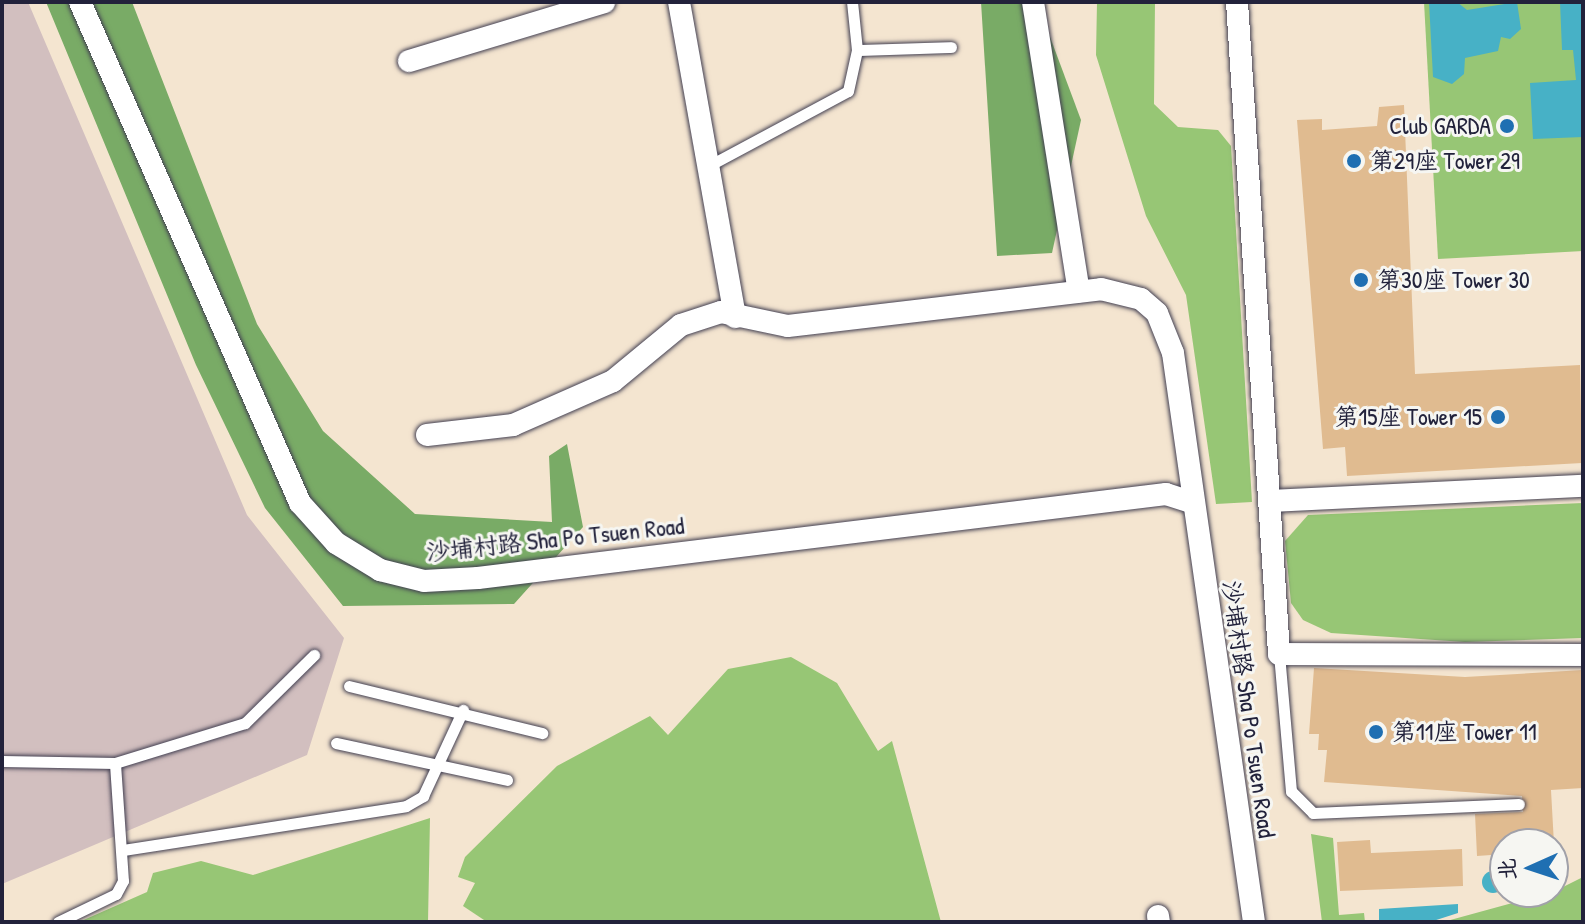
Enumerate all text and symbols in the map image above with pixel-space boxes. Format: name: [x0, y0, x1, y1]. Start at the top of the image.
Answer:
place label: Club GARDA: [1389, 112, 1491, 140]
marker: Club GARDA: [1498, 117, 1516, 135]
place label: 第29座 Tower 29: [1370, 147, 1520, 175]
marker: 第29座 Tower 29: [1345, 152, 1363, 170]
place label: 第30座 Tower 30: [1377, 266, 1530, 294]
marker: 第30座 Tower 30: [1352, 271, 1370, 289]
place label: 第15座 Tower 15: [1334, 403, 1482, 431]
marker: 第15座 Tower 15: [1489, 408, 1507, 426]
street label: 沙埔村路 Sha Po Tsuen Road: [424, 511, 686, 567]
street label: 沙埔村路 Sha Po Tsuen Road: [1217, 578, 1281, 840]
place label: 第11座 Tower 11: [1392, 718, 1537, 746]
marker: 第11座 Tower 11: [1367, 723, 1385, 741]
north arrow: [1489, 828, 1569, 908]
text: 北: [1491, 857, 1523, 881]

